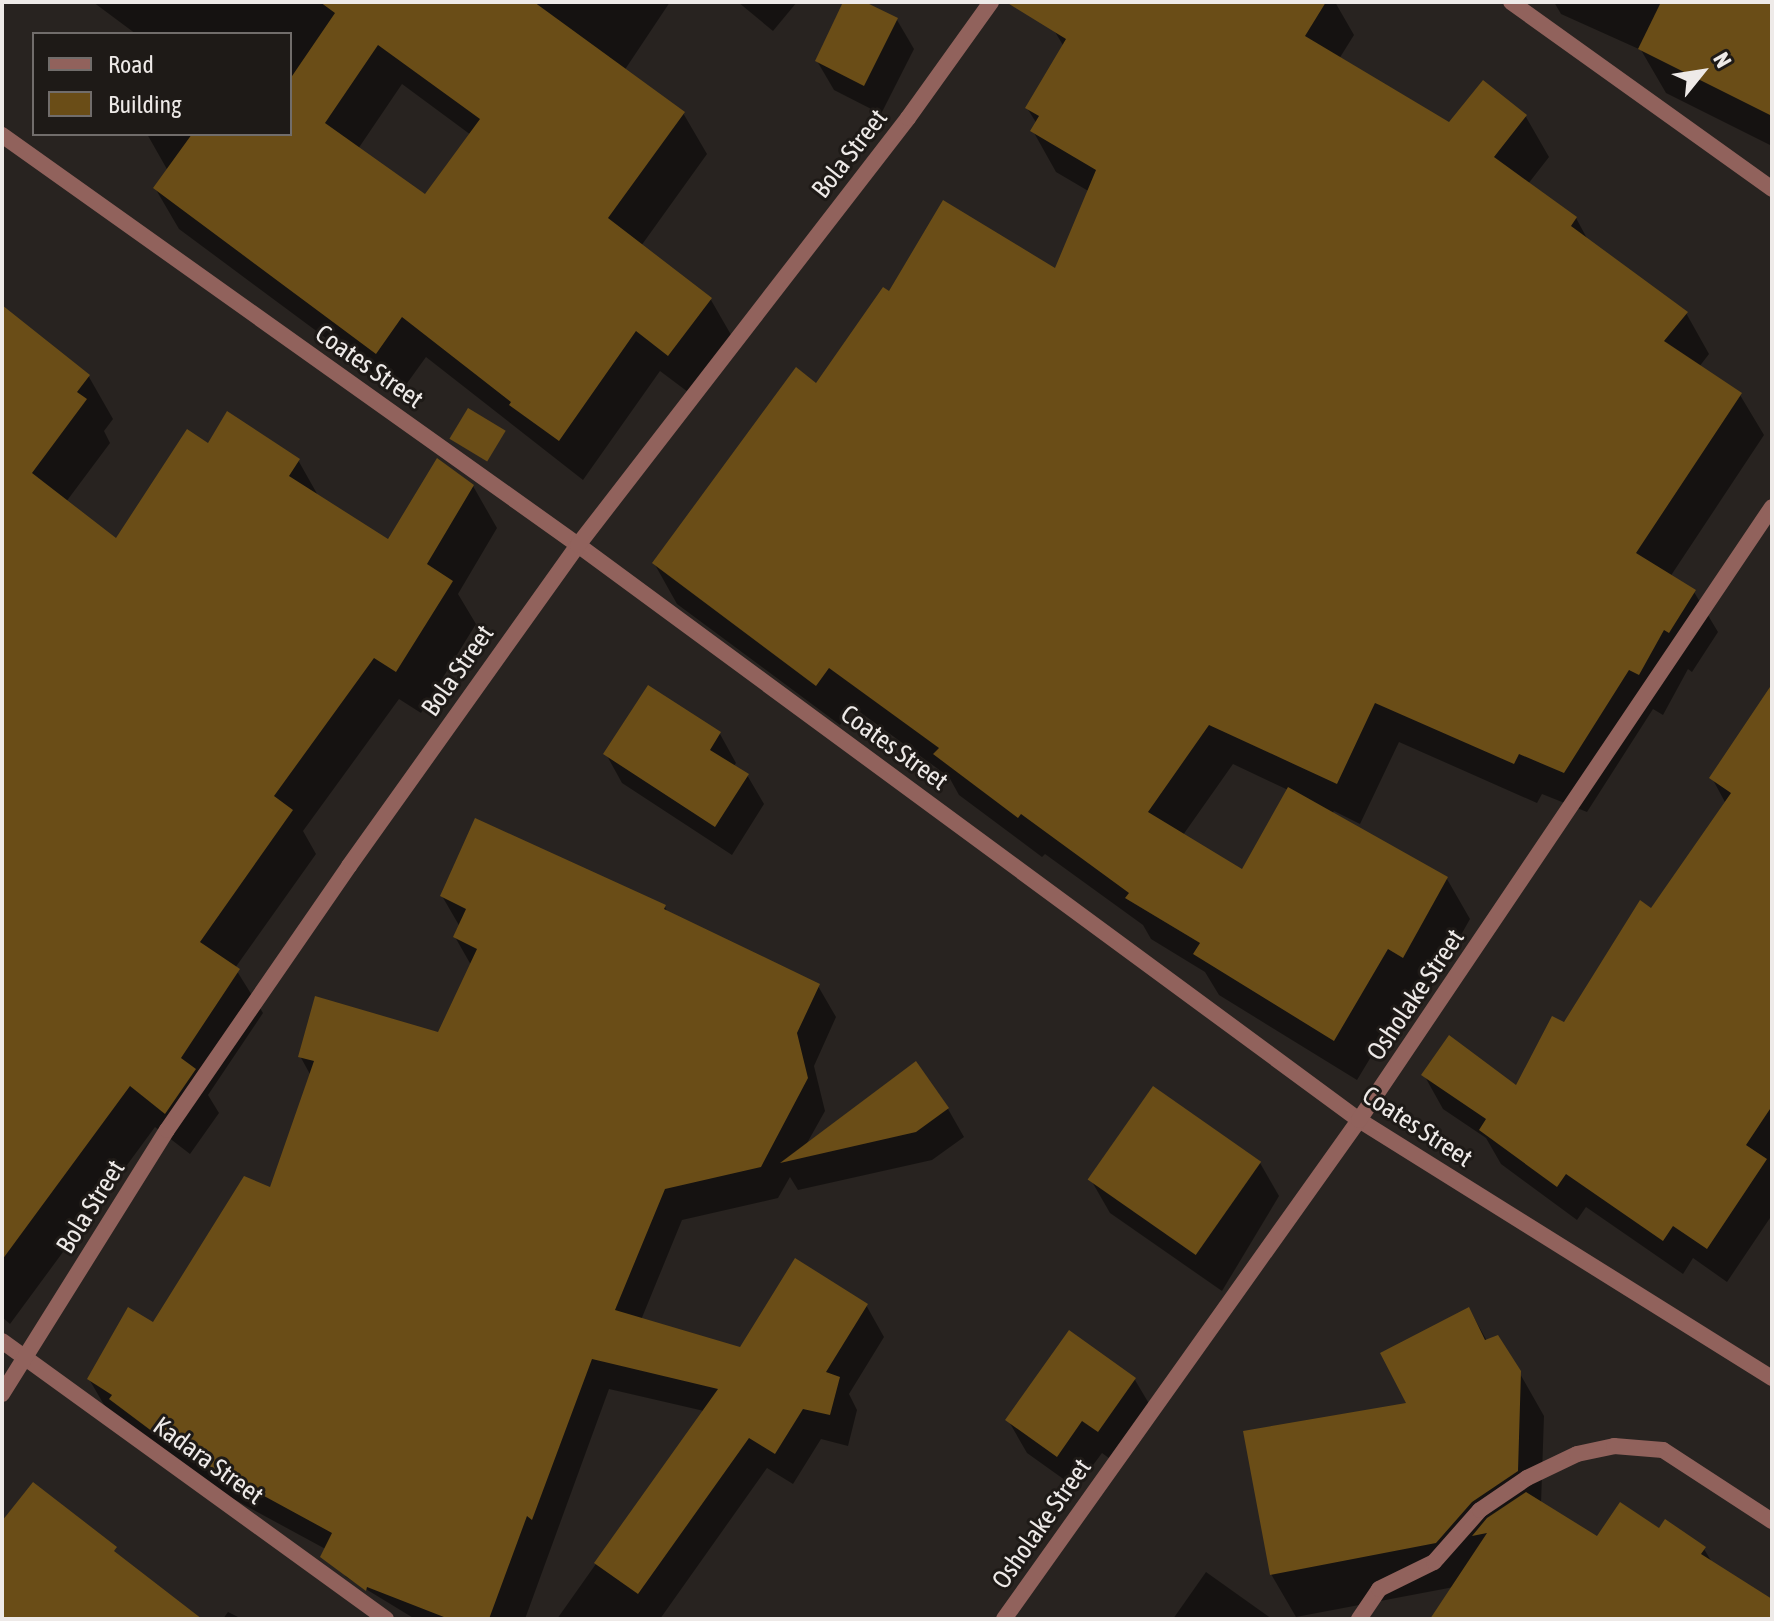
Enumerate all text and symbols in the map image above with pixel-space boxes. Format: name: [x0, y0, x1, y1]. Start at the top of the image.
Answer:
legend: [32, 32, 292, 136]
north arrow: [1662, 32, 1742, 112]
text: N: [1708, 48, 1737, 72]
text: Road: [108, 51, 154, 78]
text: Building: [108, 91, 181, 118]
street label: Bola Street: [806, 103, 894, 205]
street label: Coates Street: [309, 318, 429, 416]
street label: Bola Street: [415, 619, 501, 723]
street label: Coates Street: [834, 699, 954, 797]
street label: Osholake Street: [1361, 923, 1471, 1067]
street label: Coates Street: [1356, 1080, 1478, 1174]
street label: Bola Street: [50, 1155, 132, 1259]
street label: Kadara Street: [147, 1411, 269, 1511]
street label: Osholake Street: [986, 1453, 1098, 1595]

